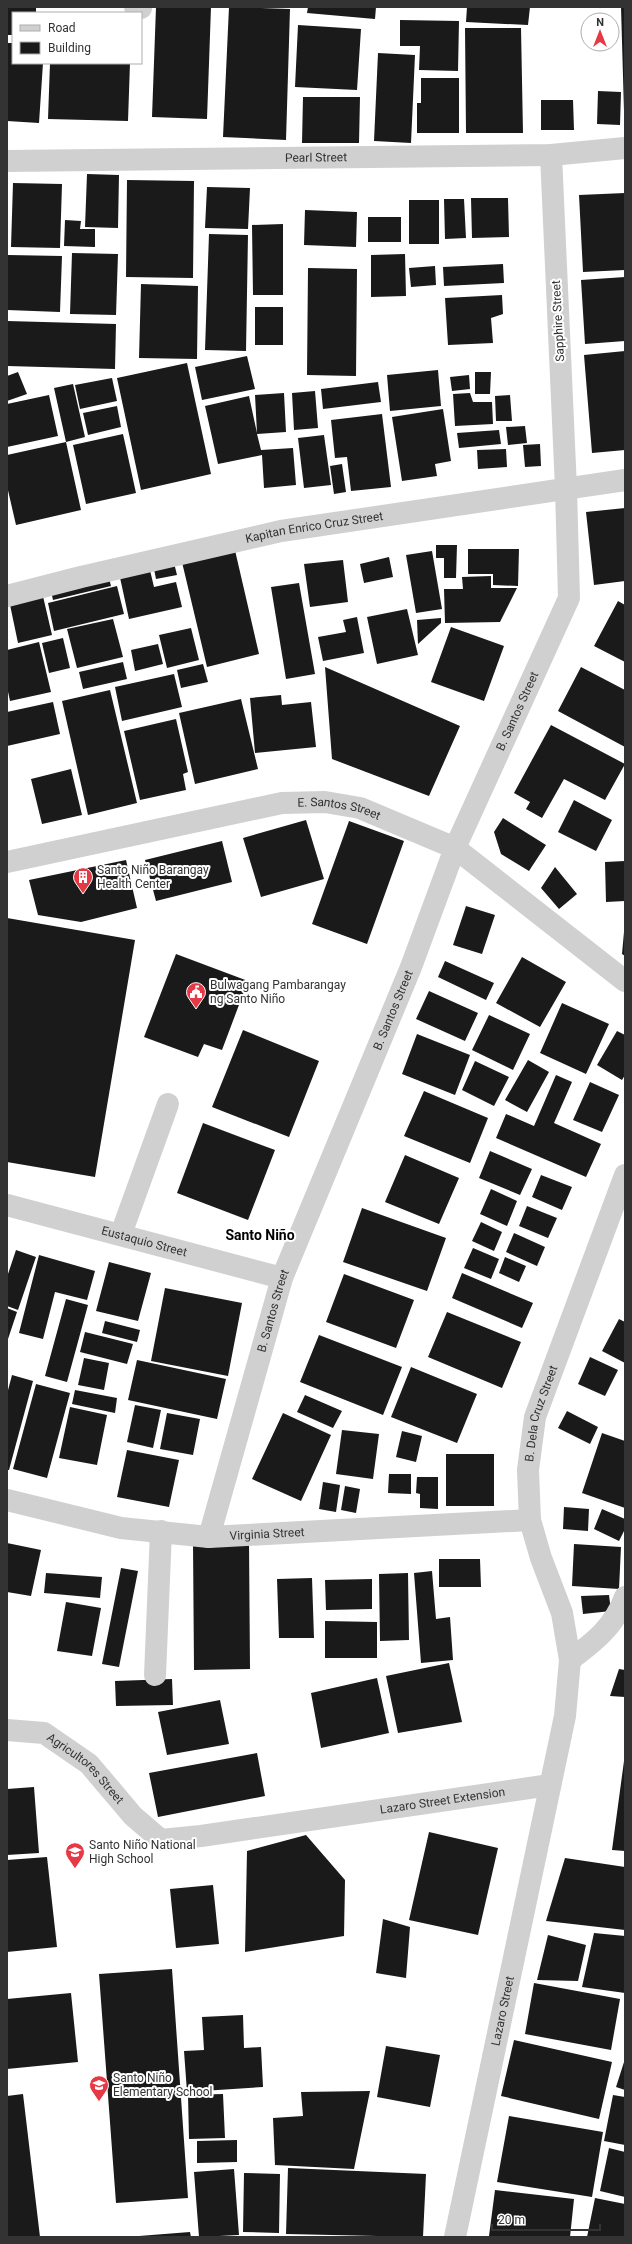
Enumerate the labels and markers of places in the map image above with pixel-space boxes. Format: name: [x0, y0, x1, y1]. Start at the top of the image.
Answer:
place label: Santo Niño Barangay Health Center: [97, 863, 209, 891]
building icon: Santo Niño Barangay Health Center: [72, 866, 94, 894]
place label: Bulwagang Pambarangay ng Santo Niño: [210, 978, 346, 1006]
public building icon: Bulwagang Pambarangay ng Santo Niño: [185, 981, 207, 1009]
place label: Santo Niño National High School: [89, 1838, 196, 1866]
school or university icon: Santo Niño National High School: [64, 1841, 86, 1869]
place label: Santo Niño Elementary School: [113, 2071, 213, 2099]
school or university icon: Santo Niño Elementary School: [88, 2074, 110, 2102]

